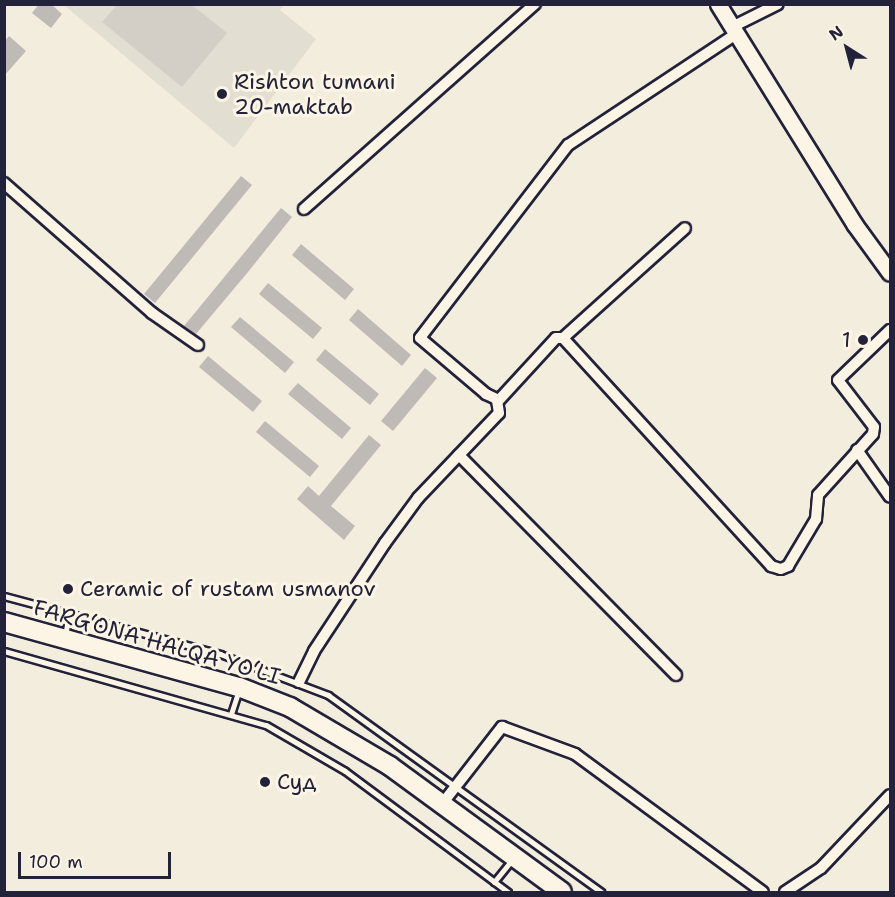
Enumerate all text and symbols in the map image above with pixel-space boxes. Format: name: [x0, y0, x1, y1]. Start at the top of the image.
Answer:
north arrow: [817, 18, 877, 78]
text: N: [825, 21, 847, 45]
place label: Rishton tumani 20-maktab: [234, 68, 396, 119]
marker: Rishton tumani 20-maktab: [215, 87, 229, 101]
place label: 1: [842, 327, 851, 353]
marker: 1: [856, 333, 870, 347]
place label: Ceramic of rustam usmanov: [80, 576, 376, 602]
marker: Ceramic of rustam usmanov: [61, 582, 75, 596]
street label: FARG‘ONA HALQA YO‘LI: [30, 594, 284, 690]
place label: Суд: [277, 769, 317, 795]
marker: Суд: [258, 775, 272, 789]
scale bar: [21, 840, 174, 878]
text: 100 m: [29, 850, 83, 874]

